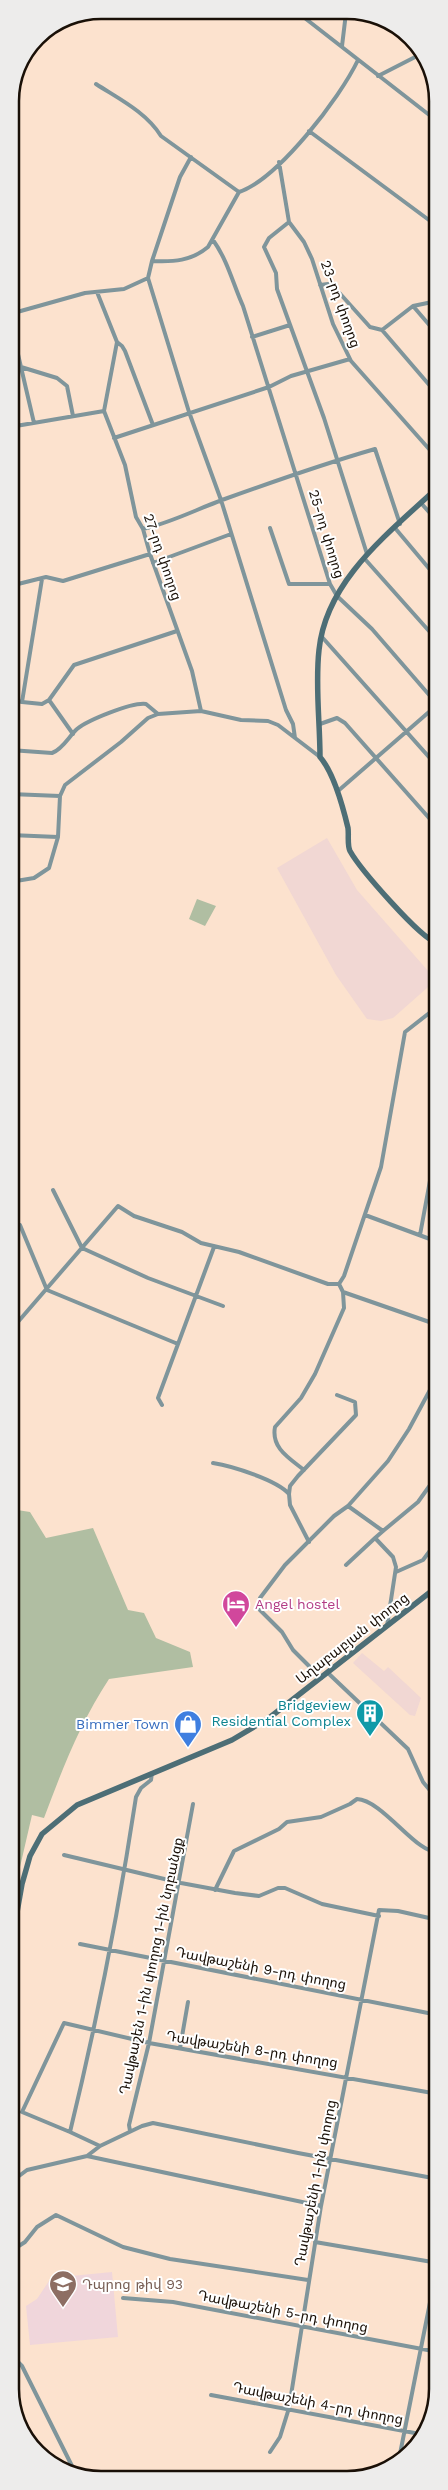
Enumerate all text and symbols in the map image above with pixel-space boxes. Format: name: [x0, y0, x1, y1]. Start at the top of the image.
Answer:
street label: 23-րդ փողոց: [318, 258, 364, 350]
street label: 25-րդ փողոց: [306, 488, 348, 580]
street label: 27-րդ փողոց: [141, 512, 185, 602]
hotel icon: Angel hostel: [221, 1589, 251, 1628]
street label: Աղաբաբյան փողոց: [293, 1589, 411, 1687]
place label: Angel hostel: [255, 1596, 340, 1612]
place label: Bridgeview Residential Complex: [212, 1697, 351, 1729]
building icon: Bridgeview Residential Complex: [355, 1698, 385, 1737]
shop icon: Bimmer Town: [173, 1709, 203, 1748]
place label: Bimmer Town: [76, 1716, 169, 1732]
street label: Դավթաշեն 1-ին փողոց 1-ին նրբանցք: [116, 1836, 186, 2096]
street label: Դավթաշենի 9-րդ փողոց: [174, 1944, 348, 1992]
street label: Դավթաշենի 8-րդ փողոց: [165, 2028, 339, 2070]
street label: Դավթաշենի 1-ին փողոց: [291, 2098, 339, 2268]
school or university icon: Դպրոց թիվ 93: [48, 2269, 78, 2308]
place label: Դպրոց թիվ 93: [82, 2276, 183, 2292]
street label: Դավթաշենի 5-րդ փողոց: [197, 2287, 369, 2335]
street label: Դավթաշենի 4-րդ փողոց: [231, 2379, 405, 2427]

